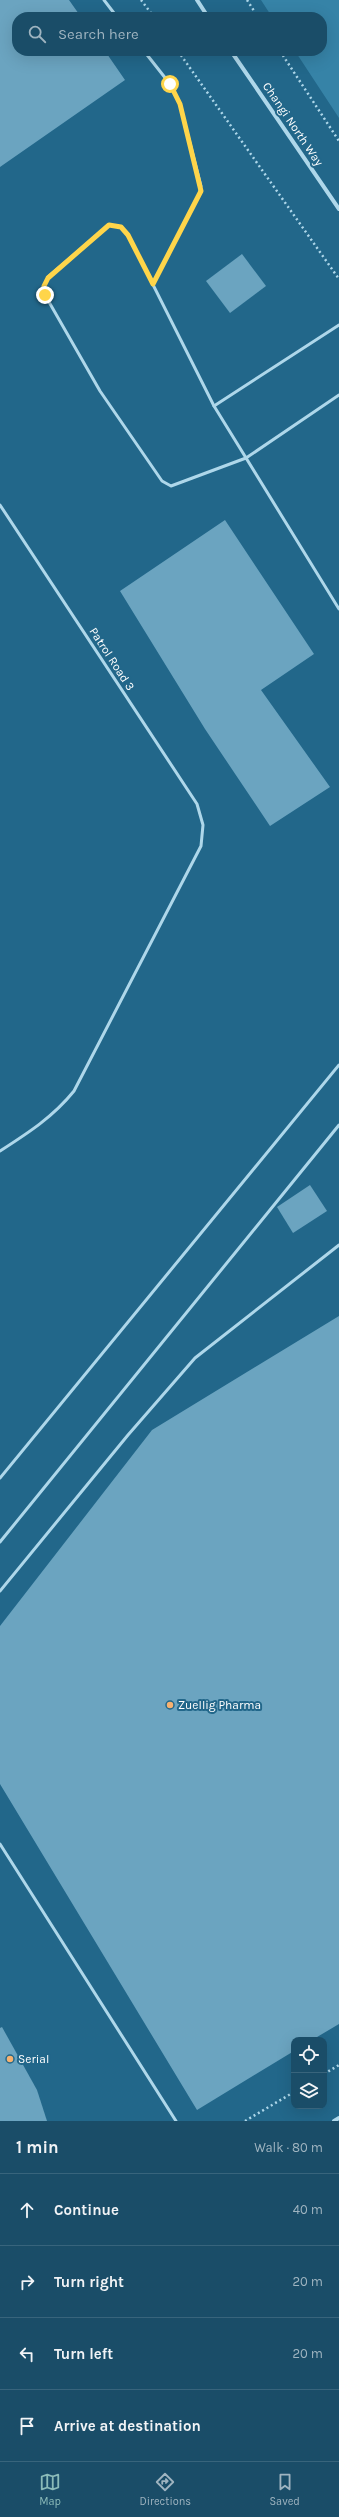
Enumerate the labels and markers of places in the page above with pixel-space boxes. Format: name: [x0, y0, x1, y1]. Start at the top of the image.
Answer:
place label: Zuellig Pharma: [178, 1698, 261, 1712]
marker: Zuellig Pharma: [165, 1700, 175, 1710]
place label: Serial: [18, 2052, 49, 2066]
marker: Serial: [5, 2054, 15, 2064]

